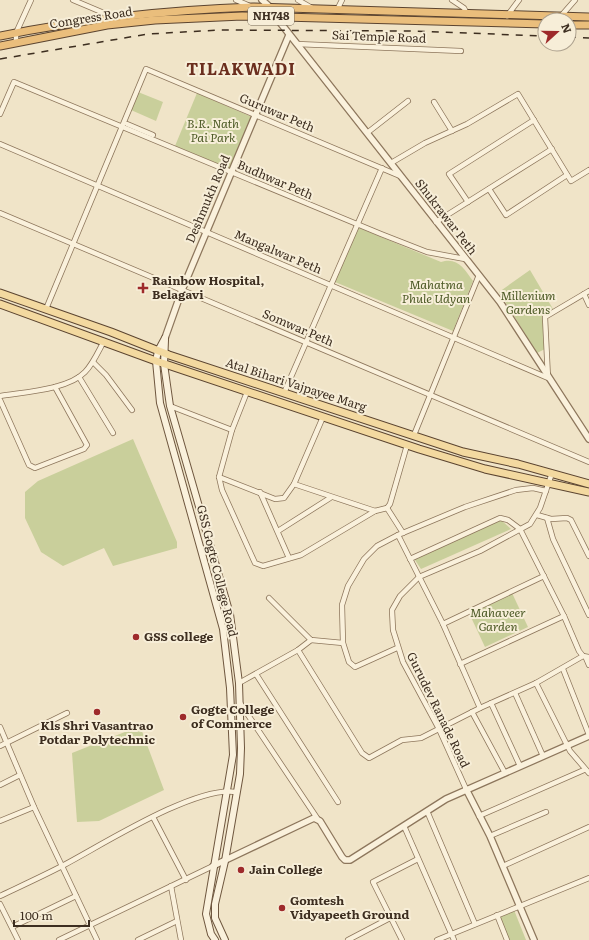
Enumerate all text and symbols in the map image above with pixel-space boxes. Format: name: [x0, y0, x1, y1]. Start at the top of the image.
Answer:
street label: Congress Road: [48, 1, 134, 32]
road number: NH748: [248, 7, 294, 25]
north arrow: [537, 12, 577, 52]
text: N: [558, 21, 576, 35]
street label: Sai Temple Road: [332, 25, 427, 47]
district label: TILAKWADI: [186, 56, 296, 80]
street label: Guruwar Peth: [237, 88, 318, 136]
park label: B.R. Nath Pai Park: [187, 114, 239, 146]
street label: Deshmukh Road: [180, 151, 234, 245]
street label: Budhwar Peth: [235, 155, 316, 203]
street label: Shukrawar Peth: [411, 175, 482, 258]
street label: Mangalwar Peth: [232, 224, 325, 278]
place label: Rainbow Hospital, Belagavi: [152, 271, 264, 303]
park label: Mahatma Phule Udyan: [402, 275, 470, 307]
marker: Rainbow Hospital, Belagavi: [137, 282, 149, 294]
park label: Millenium Gardens: [500, 286, 556, 318]
street label: Somwar Peth: [260, 304, 337, 350]
street label: Atal Bihari Vajpayee Marg: [223, 353, 369, 415]
street label: GSS Gogte College Road: [193, 503, 243, 639]
park label: Mahaveer Garden: [470, 603, 526, 635]
place label: GSS college: [144, 627, 214, 645]
marker: GSS college: [131, 632, 141, 642]
street label: Gurudev Ranade Road: [403, 649, 475, 771]
place label: Gogte College of Commerce: [191, 700, 274, 732]
marker: Kls Shri Vasantrao Potdar Polytechnic: [92, 707, 102, 717]
marker: Gogte College of Commerce: [178, 712, 188, 722]
place label: Kls Shri Vasantrao Potdar Polytechnic: [39, 716, 155, 748]
place label: Jain College: [249, 860, 323, 878]
marker: Jain College: [236, 865, 246, 875]
place label: Gomtesh Vidyapeeth Ground: [290, 891, 409, 923]
scale bar: [14, 902, 89, 928]
marker: Gomtesh Vidyapeeth Ground: [277, 903, 287, 913]
text: 100 m: [20, 906, 53, 924]

